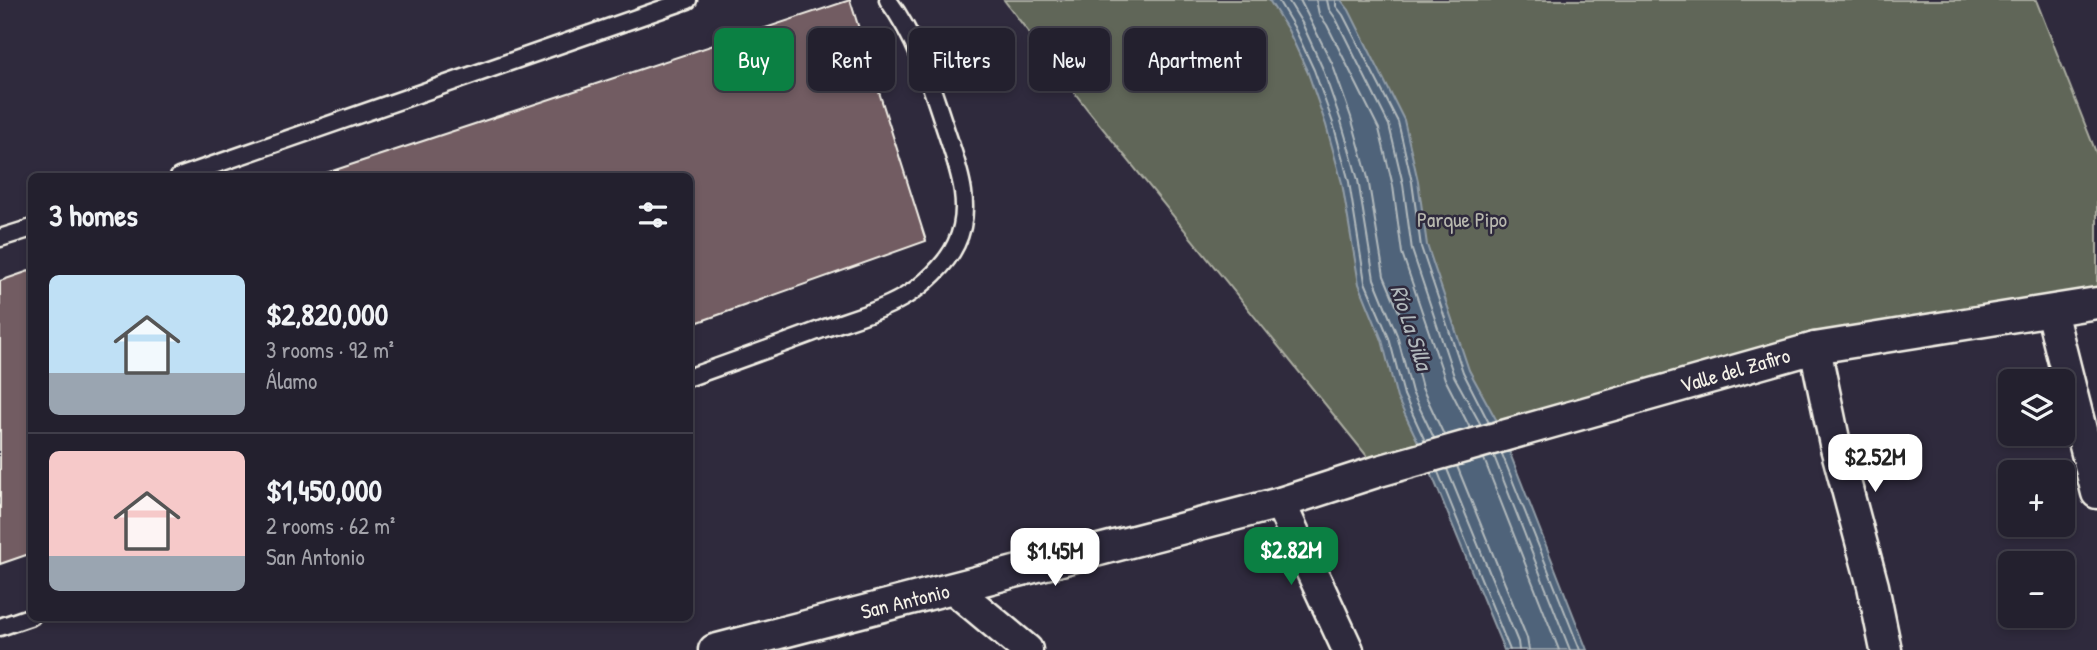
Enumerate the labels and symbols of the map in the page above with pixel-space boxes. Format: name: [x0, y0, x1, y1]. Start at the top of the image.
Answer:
park label: Parque Pipo: [1417, 205, 1507, 234]
water label: Río La Silla: [1384, 281, 1441, 375]
street label: Valle del Zafiro: [1677, 340, 1793, 400]
pin: $2.52M: [1818, 434, 1932, 494]
pin: $1.45M: [998, 528, 1112, 588]
pin: $2.82M: [1234, 528, 1348, 587]
street label: San Antonio: [858, 576, 952, 626]

